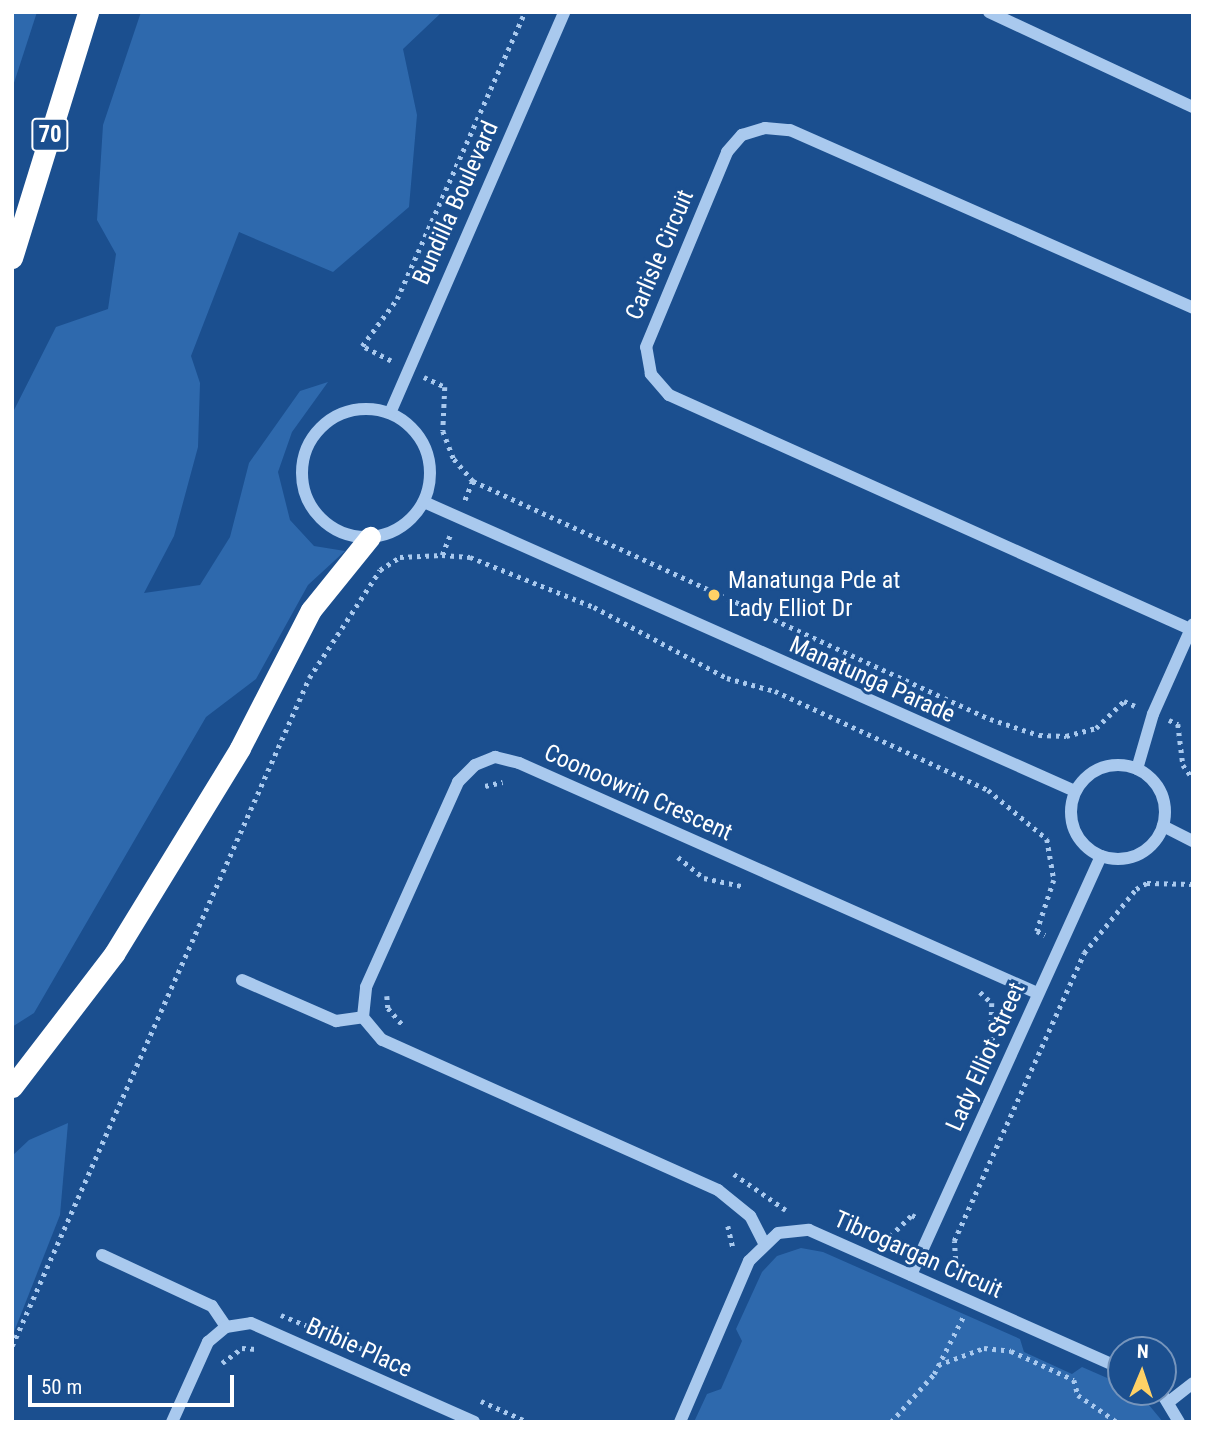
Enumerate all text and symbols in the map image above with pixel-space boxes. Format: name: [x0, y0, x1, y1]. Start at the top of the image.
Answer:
road number: 70: [31, 116, 69, 154]
street label: Bundilla Boulevard: [407, 117, 505, 289]
street label: Carlisle Circuit: [620, 186, 700, 324]
place label: Manatunga Pde at Lady Elliot Dr: [728, 567, 900, 623]
marker: Manatunga Pde at Lady Elliot Dr: [706, 587, 722, 603]
street label: Manatunga Parade: [785, 631, 959, 729]
street label: Coonoowrin Crescent: [539, 739, 737, 847]
street label: Lady Elliot Street: [940, 978, 1032, 1136]
street label: Tibrogargan Circuit: [829, 1205, 1007, 1305]
street label: Bribie Place: [302, 1312, 416, 1384]
north arrow: [1107, 1336, 1177, 1406]
text: N: [1136, 1340, 1149, 1363]
scale bar: [32, 1360, 238, 1404]
text: 50 m: [41, 1375, 82, 1399]

